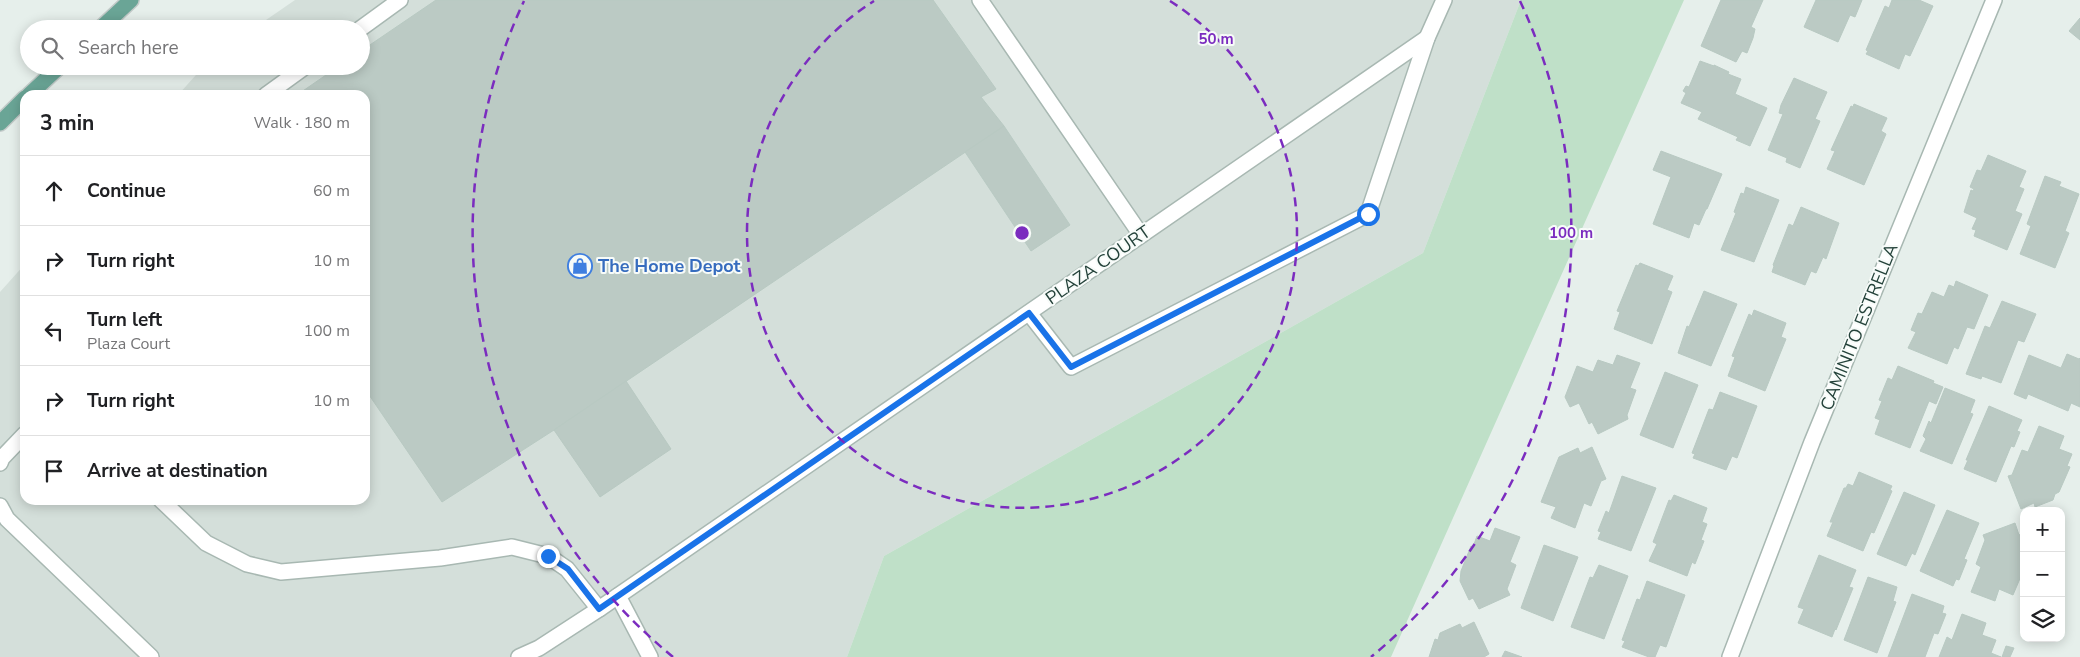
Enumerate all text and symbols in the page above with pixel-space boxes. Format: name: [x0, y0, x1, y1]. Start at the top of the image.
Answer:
search box: [20, 20, 370, 75]
text: 50 m: [1198, 29, 1234, 49]
icon: search: [38, 34, 66, 62]
text: Search here: [78, 35, 179, 61]
text: 3 min: [40, 109, 94, 137]
text: Walk · 180 m: [254, 112, 350, 134]
icon: ahead: [40, 177, 68, 205]
text: Continue: [87, 178, 166, 204]
text: 60 m: [313, 180, 350, 202]
route start: [1357, 203, 1380, 226]
street label: PLAZA COURT: [1041, 220, 1155, 310]
text: 100 m: [1549, 223, 1593, 243]
centre of rings: [1013, 224, 1031, 242]
street label: CAMINITO ESTRELLA: [1815, 240, 1903, 414]
icon: right: [40, 247, 68, 275]
text: Turn right: [87, 248, 174, 274]
text: 10 m: [313, 250, 350, 272]
shop icon: The Home Depot: [567, 253, 593, 279]
place label: The Home Depot: [598, 254, 741, 278]
text: Turn left: [87, 307, 162, 333]
icon: left: [40, 317, 68, 345]
text: 100 m: [303, 320, 350, 342]
text: Plaza Court: [87, 333, 170, 355]
icon: right: [40, 387, 68, 415]
text: Turn right: [87, 388, 174, 414]
text: 10 m: [313, 390, 350, 412]
icon: arrive: [40, 457, 68, 485]
text: Arrive at destination: [87, 458, 268, 484]
map controls: [2020, 507, 2065, 642]
button: +: [2020, 507, 2065, 552]
route end: [537, 545, 560, 568]
button: −: [2020, 552, 2065, 597]
button: layers: [2020, 597, 2065, 642]

